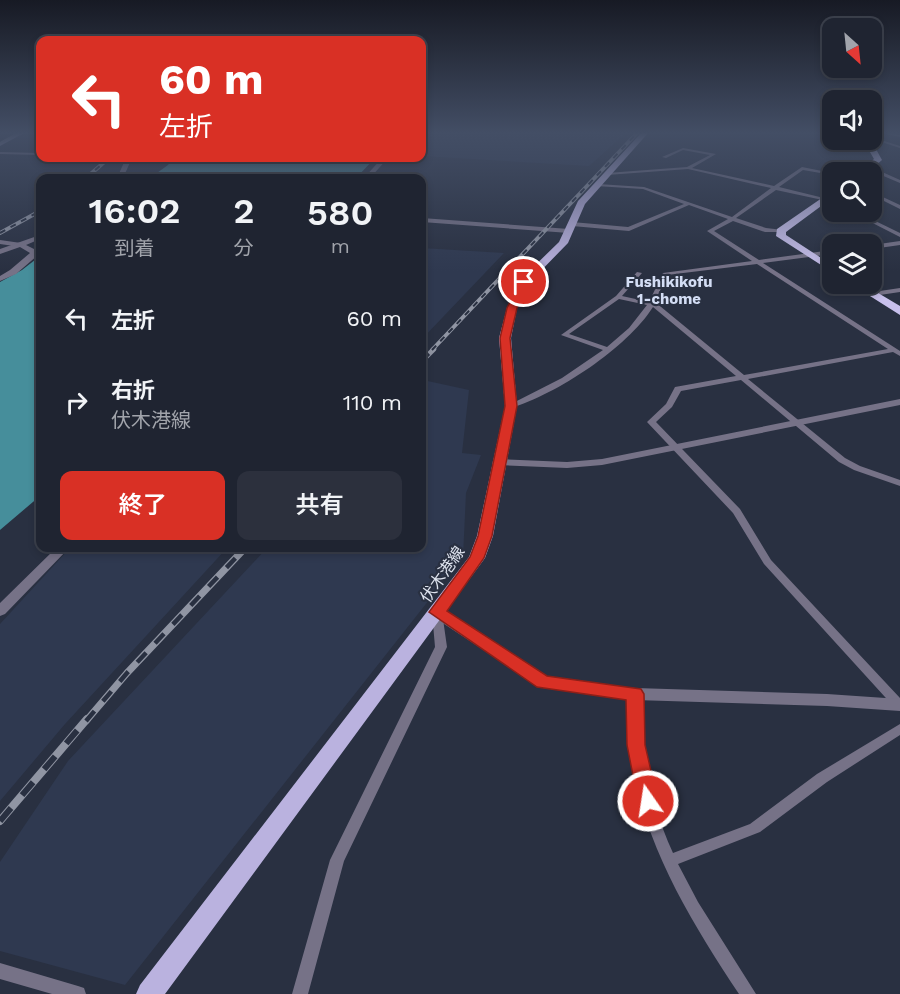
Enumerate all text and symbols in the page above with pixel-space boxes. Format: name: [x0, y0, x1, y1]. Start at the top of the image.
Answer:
north arrow: [822, 18, 882, 78]
map controls: [822, 18, 882, 294]
text: 60 m: [159, 55, 263, 104]
icon: left: [60, 60, 138, 138]
button: sound: [822, 90, 882, 150]
text: 左折: [159, 111, 213, 143]
button: search: [822, 162, 882, 222]
text: 16:02: [89, 190, 181, 232]
text: 2: [233, 190, 255, 232]
text: 580: [307, 192, 373, 234]
text: m: [331, 234, 350, 258]
button: layers: [822, 234, 882, 294]
text: 到着: [115, 236, 155, 260]
text: 分: [234, 236, 254, 260]
pin: [498, 256, 549, 307]
icon: arrive: [507, 265, 540, 298]
district label: Fushikikofu 1-chome: [626, 273, 712, 308]
icon: left: [60, 302, 93, 335]
text: 60 m: [346, 306, 402, 331]
text: 左折: [111, 308, 155, 333]
text: 右折: [111, 378, 155, 403]
icon: right: [60, 386, 93, 419]
text: 110 m: [343, 390, 402, 415]
text: 伏木港線: [111, 408, 191, 432]
button: 終了: [60, 471, 225, 540]
button: 共有: [237, 471, 402, 540]
street label: 伏木港線: [416, 543, 469, 606]
position arrow: [616, 769, 680, 833]

